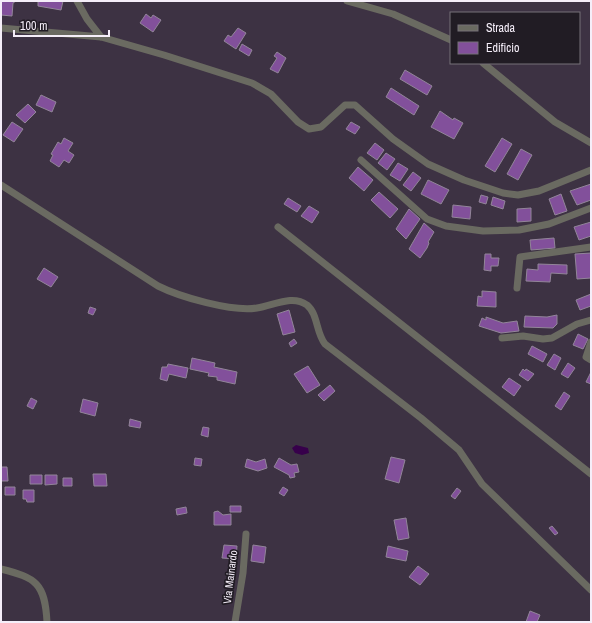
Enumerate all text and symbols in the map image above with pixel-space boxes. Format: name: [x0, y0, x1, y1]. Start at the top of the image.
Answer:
scale bar: [14, 12, 109, 38]
legend: [450, 12, 580, 64]
text: 100 m: [20, 18, 47, 34]
text: Strada: [486, 20, 516, 36]
text: Edificio: [486, 40, 519, 56]
street label: Via Mainardo: [220, 549, 240, 605]

